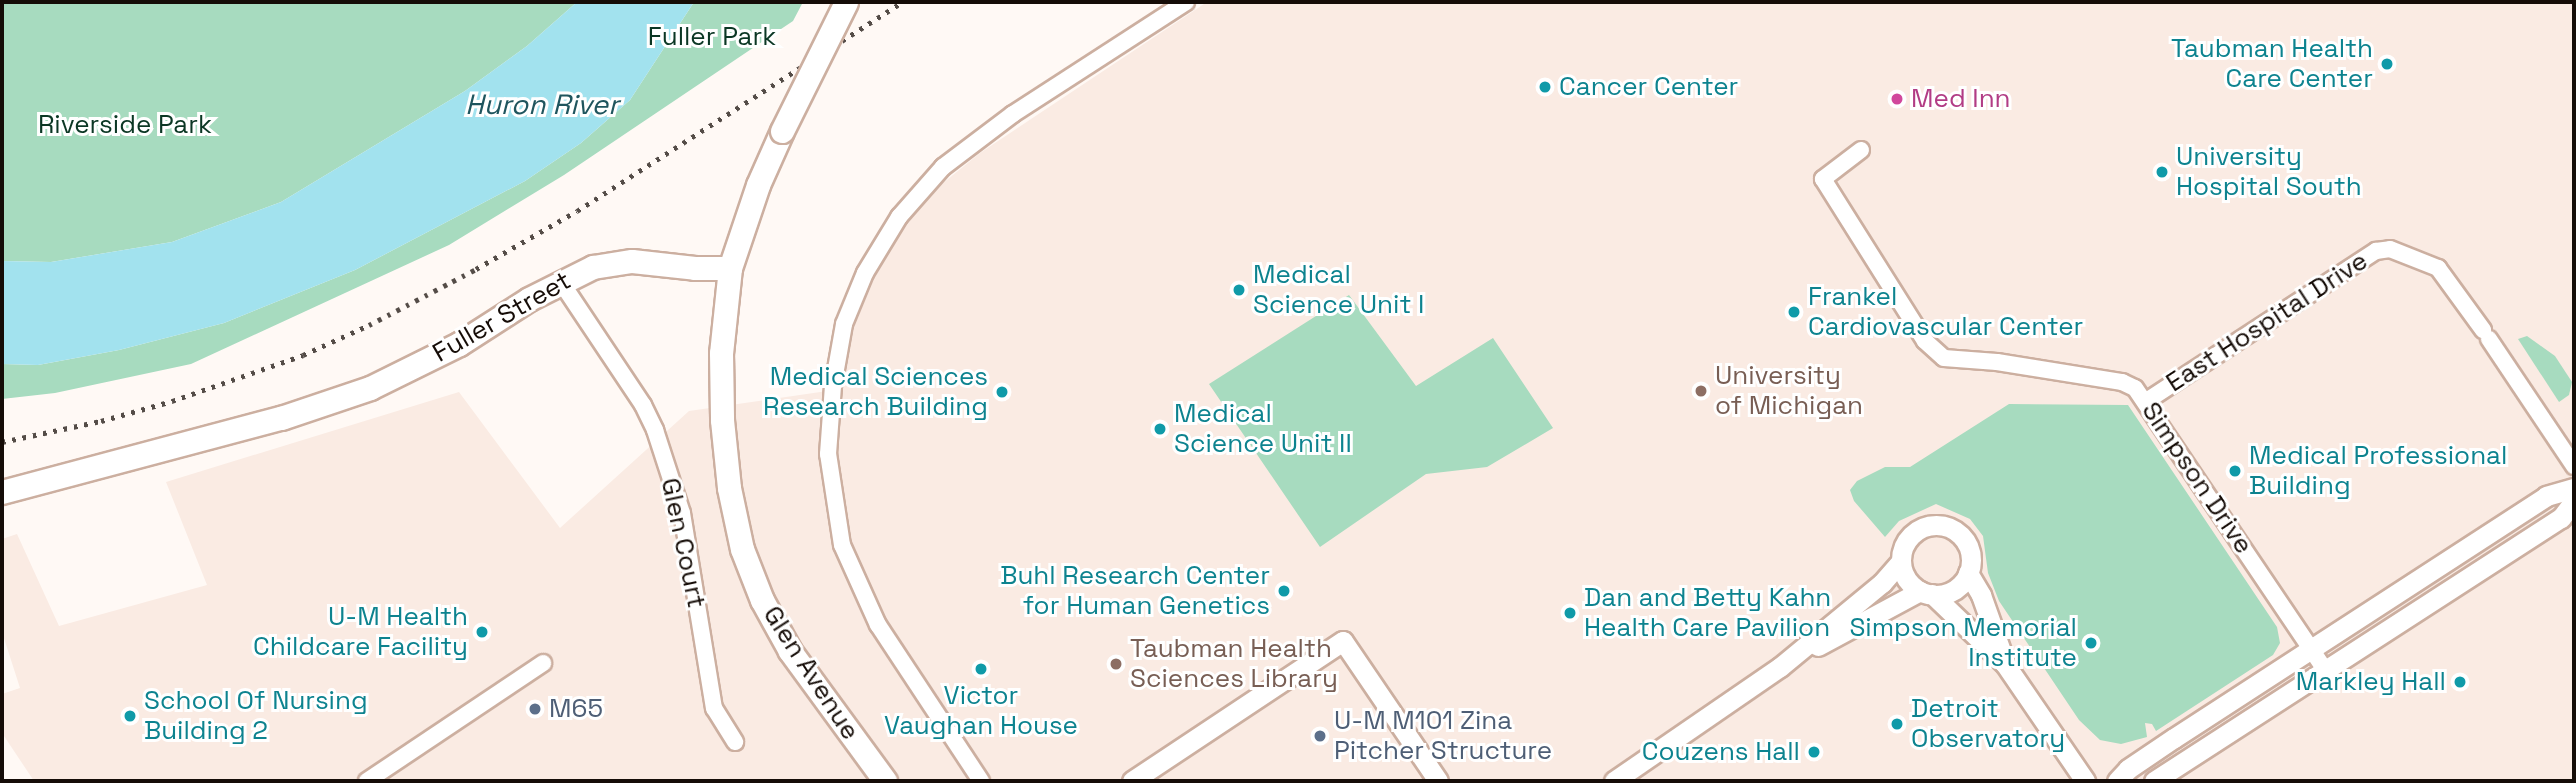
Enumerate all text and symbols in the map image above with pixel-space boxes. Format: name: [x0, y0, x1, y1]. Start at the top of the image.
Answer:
park label: Fuller Park: [648, 21, 776, 53]
place label: Taubman Health Care Center: [2171, 33, 2373, 94]
marker: Taubman Health Care Center: [2379, 56, 2395, 72]
place label: Cancer Center: [1559, 71, 1738, 103]
marker: Cancer Center: [1537, 79, 1553, 95]
place label: Med Inn: [1911, 83, 2011, 115]
water label: Huron River: [465, 87, 619, 121]
marker: Med Inn: [1889, 91, 1905, 107]
park label: Riverside Park: [38, 109, 212, 141]
place label: University Hospital South: [2176, 141, 2362, 202]
marker: University Hospital South: [2154, 164, 2170, 180]
street label: East Hospital Drive: [2161, 245, 2373, 399]
place label: Medical Science Unit I: [1253, 259, 1424, 320]
street label: Fuller Street: [428, 265, 576, 369]
place label: Frankel Cardiovascular Center: [1808, 281, 2083, 342]
marker: Medical Science Unit I: [1231, 282, 1247, 298]
marker: Frankel Cardiovascular Center: [1786, 304, 1802, 320]
place label: University of Michigan: [1715, 360, 1863, 422]
place label: Medical Sciences Research Building: [763, 361, 988, 422]
marker: University of Michigan: [1693, 383, 1709, 399]
marker: Medical Sciences Research Building: [994, 384, 1010, 400]
street label: Simpson Drive: [2135, 396, 2259, 560]
place label: Medical Science Unit II: [1174, 398, 1352, 460]
marker: Medical Science Unit II: [1152, 421, 1168, 437]
place label: Medical Professional Building: [2249, 440, 2507, 502]
marker: Medical Professional Building: [2227, 463, 2243, 479]
street label: Glen Court: [654, 475, 712, 611]
place label: Buhl Research Center for Human Genetics: [1000, 560, 1270, 622]
place label: Dan and Betty Kahn Health Care Pavilion: [1584, 582, 1831, 644]
marker: Buhl Research Center for Human Genetics: [1276, 583, 1292, 599]
street label: Glen Avenue: [756, 600, 866, 746]
place label: U-M Health Childcare Facility: [253, 601, 468, 662]
marker: Dan and Betty Kahn Health Care Pavilion: [1562, 605, 1578, 621]
place label: Simpson Memorial Institute: [1849, 612, 2077, 674]
marker: U-M Health Childcare Facility: [474, 624, 490, 640]
place label: Taubman Health Sciences Library: [1130, 633, 1338, 694]
marker: Simpson Memorial Institute: [2083, 635, 2099, 651]
marker: Taubman Health Sciences Library: [1108, 656, 1124, 672]
marker: Victor Vaughan House: [973, 661, 989, 677]
place label: Markley Hall: [2296, 666, 2446, 698]
marker: Markley Hall: [2452, 674, 2468, 690]
place label: Victor Vaughan House: [884, 680, 1078, 742]
place label: School Of Nursing Building 2: [144, 685, 368, 746]
place label: M65: [549, 693, 603, 725]
place label: Detroit Observatory: [1911, 693, 2065, 754]
marker: M65: [527, 701, 543, 717]
place label: U-M M101 Zina Pitcher Structure: [1334, 705, 1552, 766]
marker: School Of Nursing Building 2: [122, 708, 138, 724]
marker: Detroit Observatory: [1889, 716, 1905, 732]
marker: U-M M101 Zina Pitcher Structure: [1312, 728, 1328, 744]
place label: Couzens Hall: [1642, 736, 1800, 768]
marker: Couzens Hall: [1806, 744, 1822, 760]

